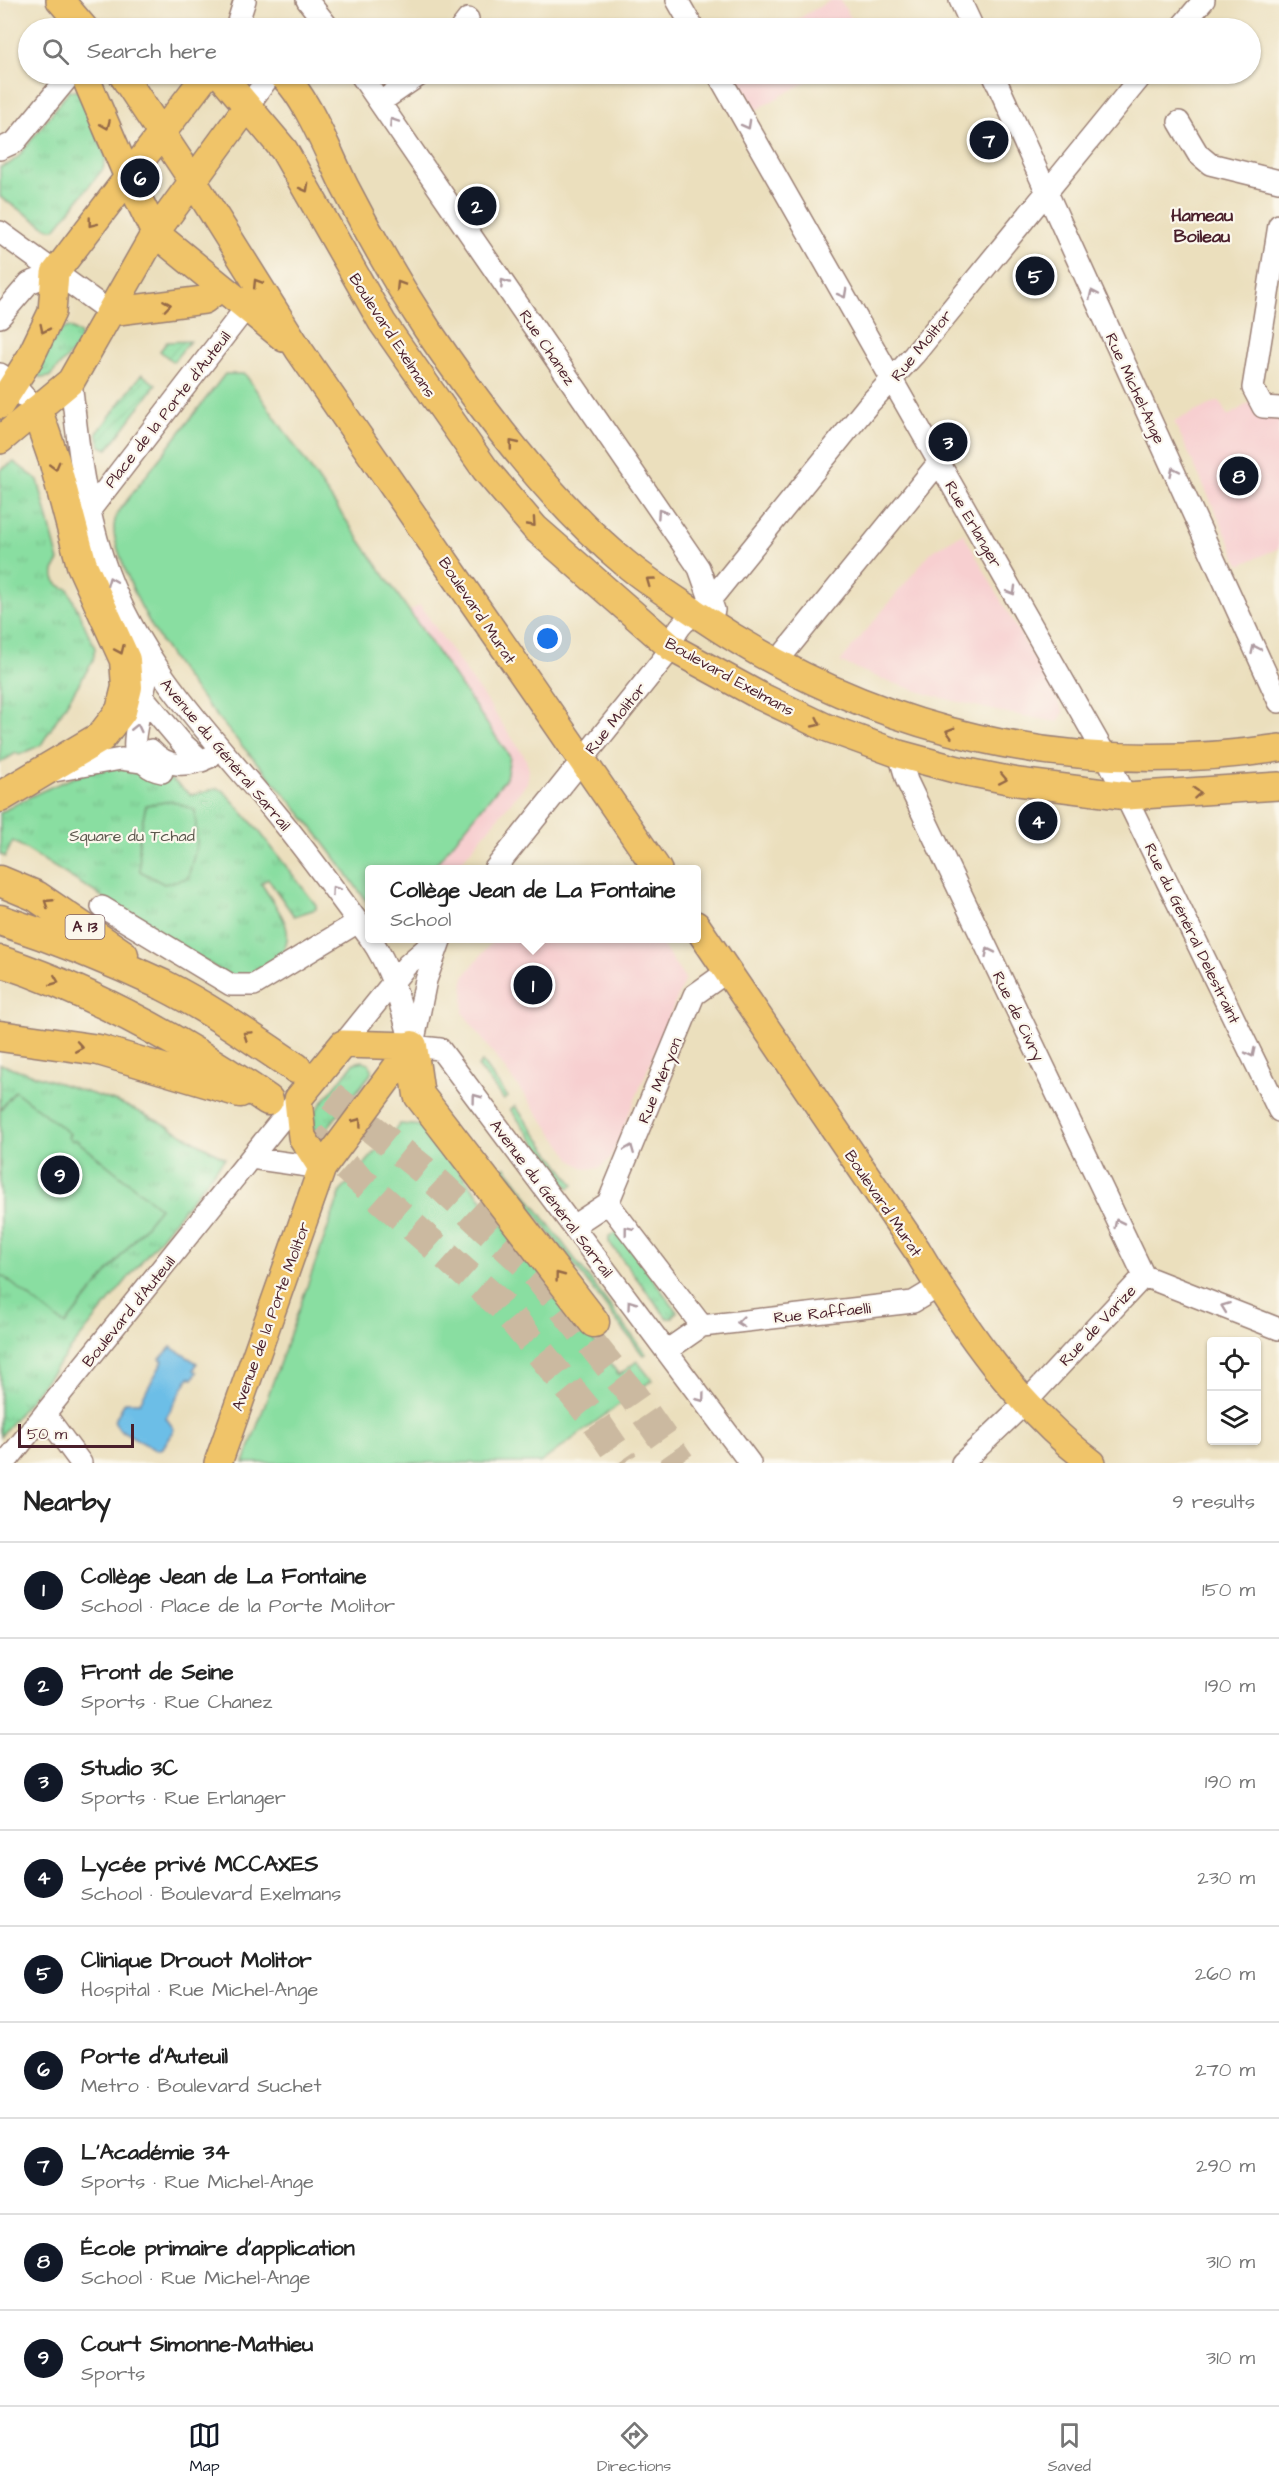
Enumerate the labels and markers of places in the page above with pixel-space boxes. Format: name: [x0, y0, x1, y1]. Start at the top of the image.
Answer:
pin: 7: [970, 118, 1008, 162]
pin: 6: [120, 156, 160, 201]
pin: 2: [458, 184, 496, 228]
pin: 5: [1016, 254, 1054, 298]
pin: 3: [928, 420, 968, 464]
pin: 8: [1220, 454, 1258, 498]
pin: 4: [1018, 798, 1058, 844]
pin: 1: [514, 962, 552, 1008]
pin: 9: [40, 1152, 80, 1198]

